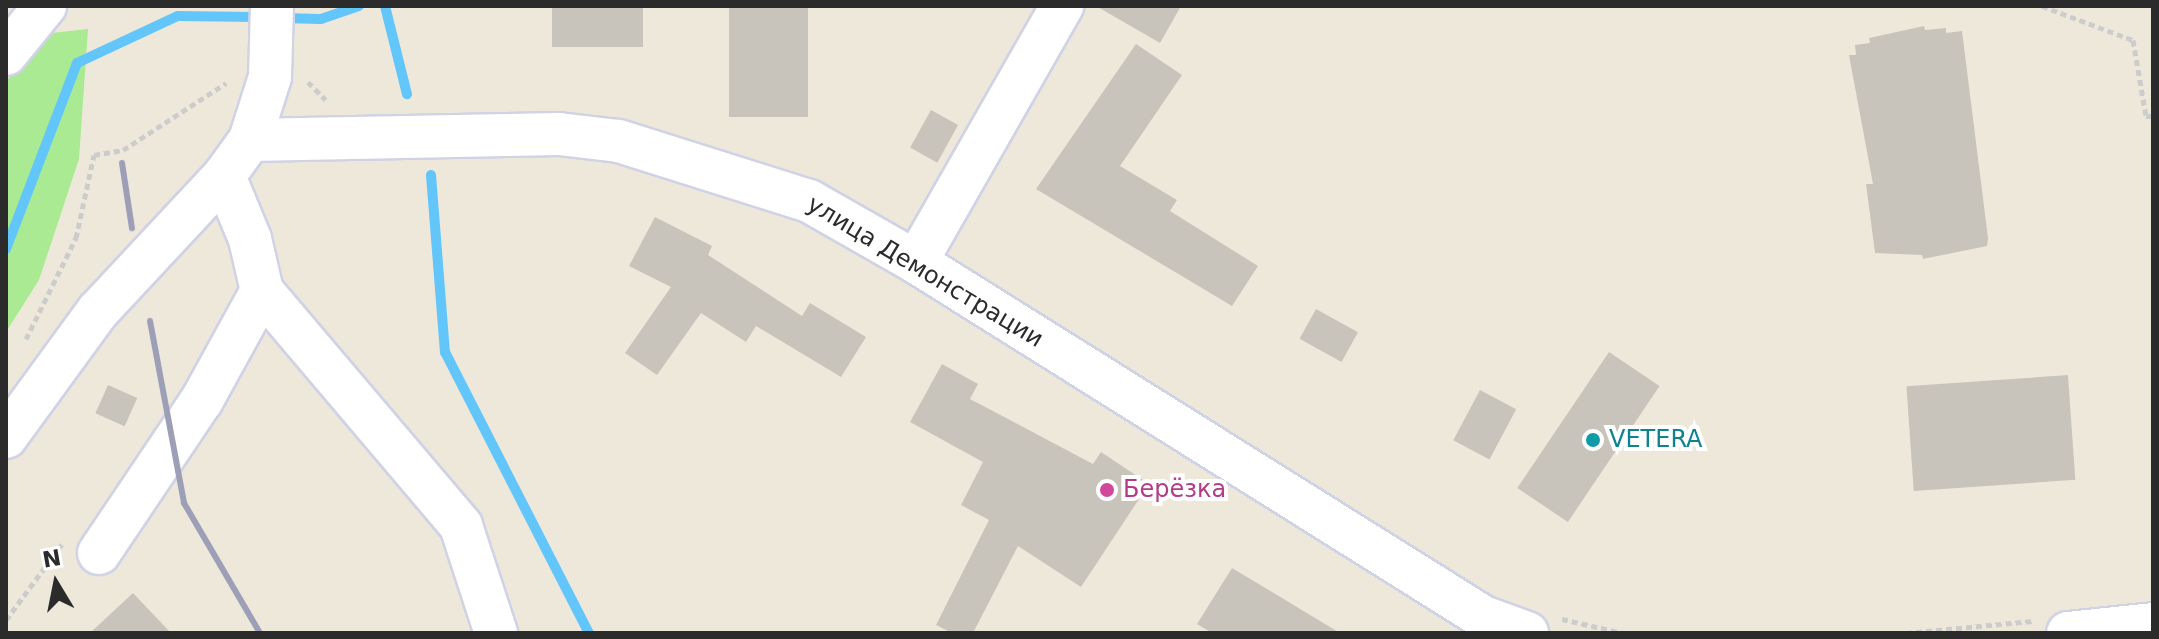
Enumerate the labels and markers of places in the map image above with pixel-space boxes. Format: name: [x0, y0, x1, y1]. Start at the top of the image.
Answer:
place label: VETERA: [1609, 426, 1703, 454]
marker: VETERA: [1584, 431, 1602, 449]
place label: Берёзка: [1123, 476, 1226, 504]
marker: Берёзка: [1098, 481, 1116, 499]

